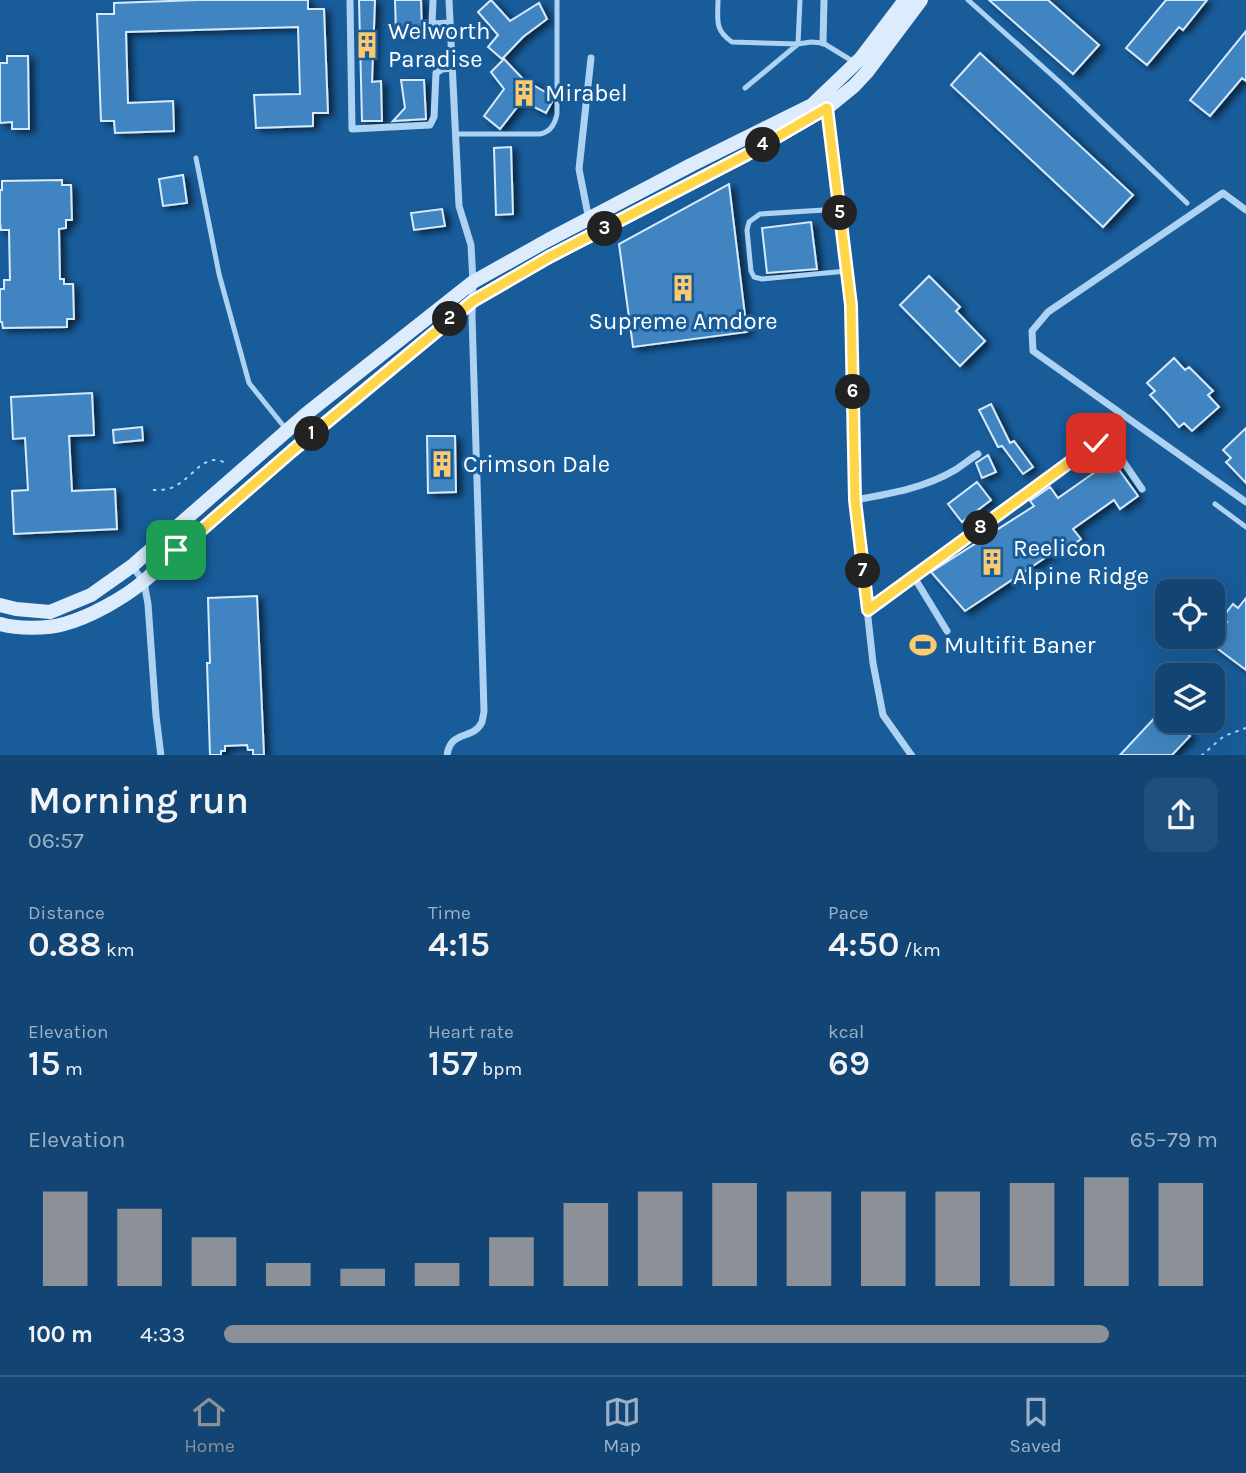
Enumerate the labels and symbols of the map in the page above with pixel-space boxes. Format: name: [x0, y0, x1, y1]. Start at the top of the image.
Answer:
place label: Welworth Paradise: [388, 17, 490, 73]
building icon: Welworth Paradise: [352, 30, 382, 60]
building icon: Mirabel: [509, 78, 539, 108]
place label: Mirabel: [545, 79, 628, 107]
pin: 4: [746, 128, 780, 162]
pin: 5: [822, 196, 858, 230]
pin: 3: [588, 212, 622, 246]
building icon: Supreme Amdore: [668, 273, 698, 303]
pin: 2: [433, 302, 468, 336]
place label: Supreme Amdore: [588, 307, 778, 335]
pin: 6: [836, 374, 870, 410]
pin: [1066, 413, 1126, 473]
pin: 1: [294, 416, 330, 452]
building icon: Crimson Dale: [427, 449, 457, 479]
place label: Crimson Dale: [463, 450, 610, 478]
pin: 8: [964, 510, 998, 546]
pin: [146, 520, 206, 580]
place label: Reelicon Alpine Ridge: [1013, 534, 1149, 590]
building icon: Reelicon Alpine Ridge: [977, 547, 1007, 577]
pin: 7: [846, 554, 880, 588]
sports icon: Multifit Baner: [908, 630, 938, 660]
place label: Multifit Baner: [944, 631, 1096, 659]

